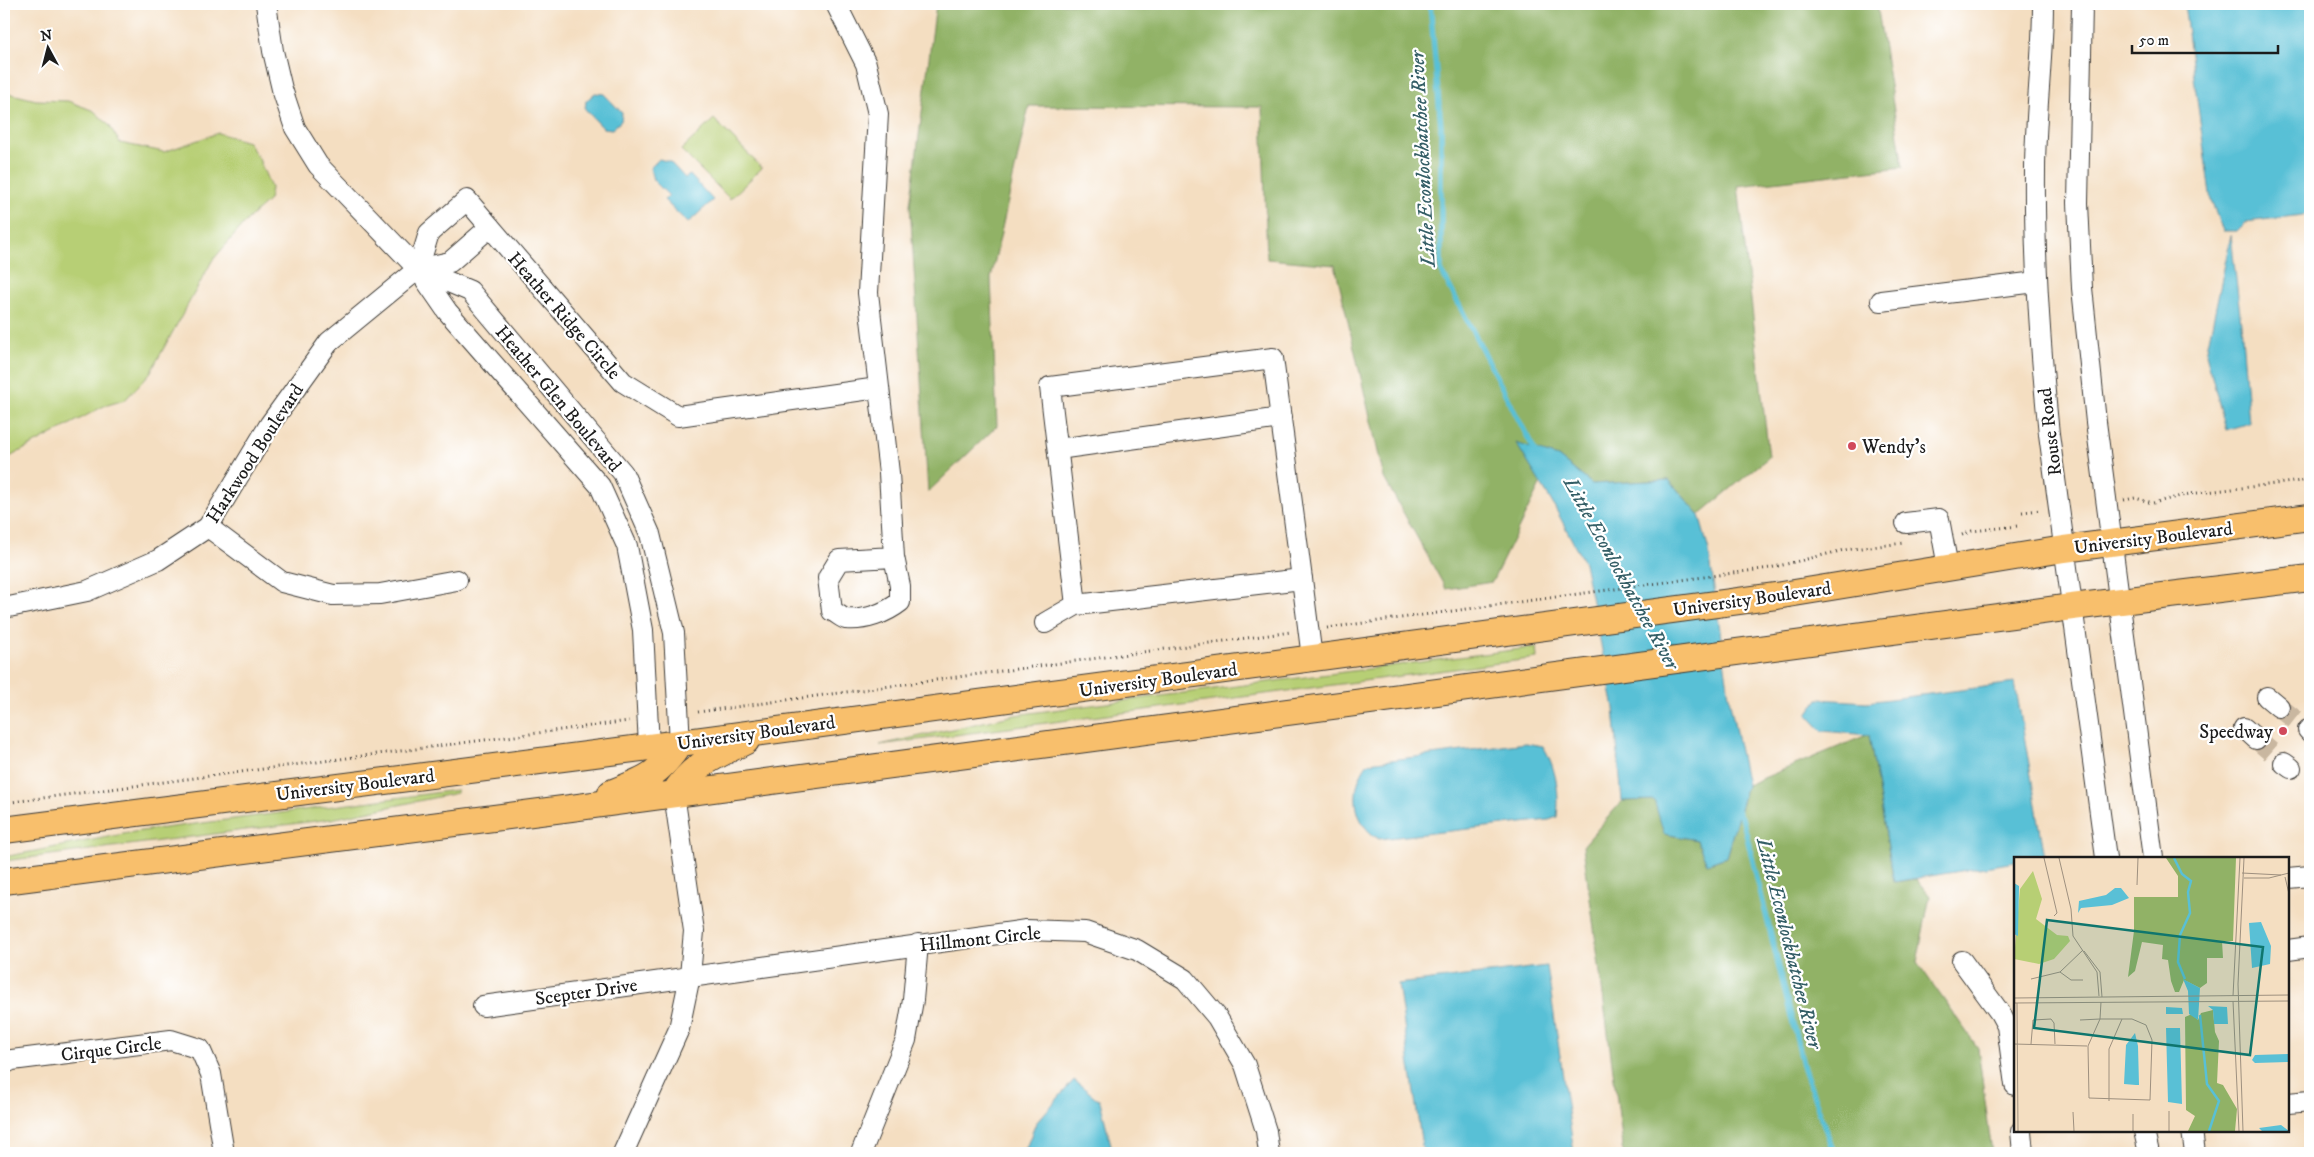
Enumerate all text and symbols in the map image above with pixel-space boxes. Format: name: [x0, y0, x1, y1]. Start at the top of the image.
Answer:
north arrow: [22, 22, 72, 72]
scale bar: [2132, 22, 2278, 54]
text: N: [40, 26, 54, 46]
text: 50 m: [2139, 31, 2169, 50]
water label: Little Econlockhatchee River: [1405, 48, 1442, 269]
street label: Heather Ridge Circle: [502, 248, 625, 384]
street label: Heather Glen Boulevard: [490, 321, 626, 477]
street label: Harkwood Boulevard: [202, 379, 309, 528]
street label: Rouse Road: [2034, 386, 2067, 477]
place label: Wendy's: [1861, 436, 1926, 459]
marker: Wendy's: [1846, 440, 1858, 452]
water label: Little Econlockhatchee River: [1557, 472, 1685, 676]
street label: University Boulevard: [2073, 517, 2234, 560]
street label: University Boulevard: [1672, 577, 1833, 622]
street label: University Boulevard: [1078, 658, 1239, 703]
street label: University Boulevard: [676, 711, 837, 756]
place label: Speedway: [2199, 721, 2274, 744]
marker: Speedway: [2277, 725, 2289, 737]
street label: University Boulevard: [275, 764, 436, 807]
water label: Little Econlockhatchee River: [1750, 834, 1827, 1053]
inset map: [2014, 857, 2289, 1132]
street label: Hillmont Circle: [918, 922, 1042, 957]
street label: Scepter Drive: [534, 974, 639, 1011]
street label: Cirque Circle: [60, 1032, 163, 1068]

